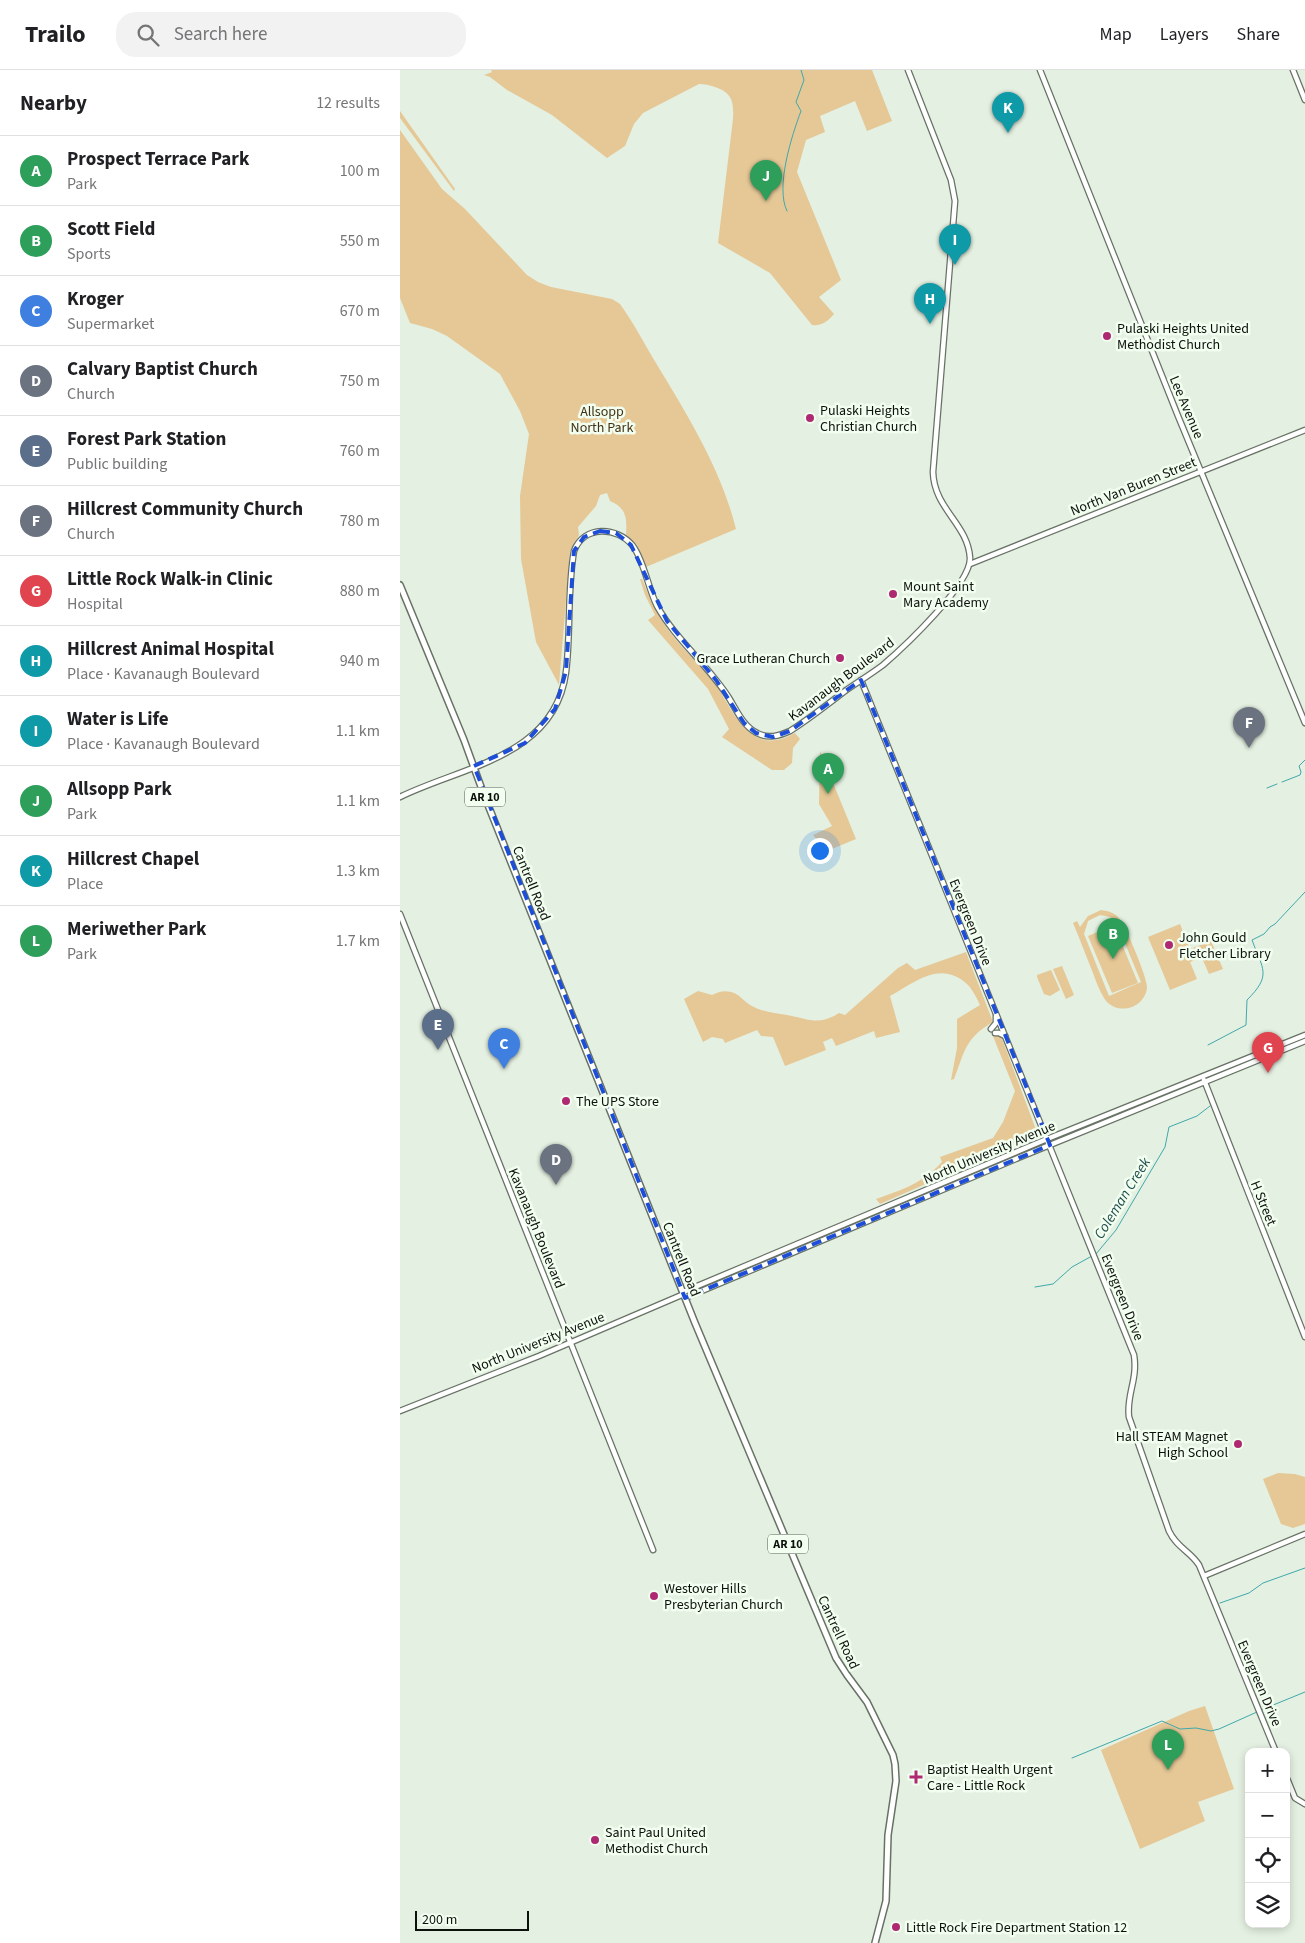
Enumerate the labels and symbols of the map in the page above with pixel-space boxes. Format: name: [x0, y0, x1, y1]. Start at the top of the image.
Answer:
pin: K: [992, 92, 1024, 133]
pin: J: [750, 160, 782, 201]
pin: I: [939, 224, 971, 265]
pin: H: [914, 283, 946, 324]
place label: Pulaski Heights United Methodist Church: [1117, 319, 1249, 355]
marker: Pulaski Heights United Methodist Church: [1101, 330, 1113, 342]
street label: Lee Avenue: [1164, 373, 1208, 442]
place label: Pulaski Heights Christian Church: [820, 401, 917, 437]
park label: Allsopp North Park: [571, 402, 633, 438]
marker: Pulaski Heights Christian Church: [804, 412, 816, 424]
street label: North Van Buren Street: [1067, 452, 1200, 521]
place label: Mount Saint Mary Academy: [903, 577, 989, 613]
marker: Mount Saint Mary Academy: [887, 588, 899, 600]
street label: Kavanaugh Boulevard: [784, 633, 899, 726]
place label: Grace Lutheran Church: [696, 649, 830, 669]
marker: Grace Lutheran Church: [834, 652, 846, 664]
pin: F: [1233, 707, 1265, 748]
pin: A: [812, 753, 844, 794]
road number: AR 10: [465, 788, 505, 806]
your location: [807, 838, 833, 864]
street label: Cantrell Road: [507, 843, 555, 924]
street label: Evergreen Drive: [944, 876, 997, 969]
pin: B: [1097, 918, 1129, 959]
place label: John Gould Fletcher Library: [1179, 928, 1271, 964]
marker: John Gould Fletcher Library: [1163, 939, 1175, 951]
pin: E: [422, 1009, 454, 1050]
pin: C: [488, 1028, 520, 1069]
pin: G: [1252, 1032, 1284, 1073]
place label: The UPS Store: [576, 1092, 659, 1112]
marker: The UPS Store: [560, 1095, 572, 1107]
street label: North University Avenue: [920, 1116, 1058, 1190]
pin: D: [540, 1144, 572, 1185]
water label: Coleman Creek: [1089, 1153, 1156, 1243]
street label: Kavanaugh Boulevard: [503, 1165, 569, 1292]
street label: H Street: [1245, 1178, 1281, 1229]
street label: Cantrell Road: [657, 1219, 705, 1300]
street label: Evergreen Drive: [1096, 1251, 1149, 1344]
street label: North University Avenue: [469, 1307, 608, 1379]
place label: Hall STEAM Magnet High School: [1116, 1427, 1228, 1463]
marker: Hall STEAM Magnet High School: [1232, 1438, 1244, 1450]
road number: AR 10: [768, 1535, 808, 1554]
place label: Westover Hills Presbyterian Church: [664, 1579, 783, 1615]
marker: Westover Hills Presbyterian Church: [648, 1590, 660, 1602]
street label: Cantrell Road: [812, 1592, 864, 1672]
street label: Evergreen Drive: [1232, 1637, 1286, 1730]
pin: L: [1152, 1729, 1184, 1770]
place label: Baptist Health Urgent Care - Little Rock: [927, 1760, 1053, 1796]
marker: Baptist Health Urgent Care - Little Rock: [909, 1770, 923, 1784]
place label: Saint Paul United Methodist Church: [605, 1823, 708, 1859]
marker: Saint Paul United Methodist Church: [589, 1834, 601, 1846]
scale bar: [415, 1908, 529, 1931]
place label: Little Rock Fire Department Station 12: [906, 1918, 1127, 1938]
marker: Little Rock Fire Department Station 12: [890, 1921, 902, 1933]

